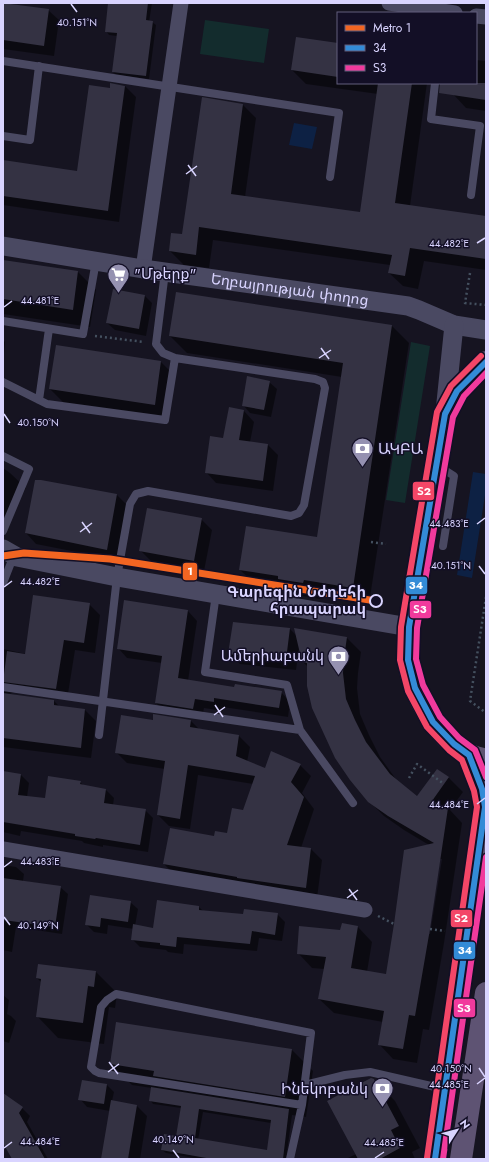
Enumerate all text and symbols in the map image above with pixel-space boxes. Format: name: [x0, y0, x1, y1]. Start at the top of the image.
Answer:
legend: [337, 12, 477, 84]
text: 40.151°N: [57, 15, 97, 30]
text: Metro 1: [373, 19, 411, 37]
text: 34: [373, 39, 387, 57]
text: Տ3: [373, 59, 387, 77]
text: 44.482°E: [429, 236, 469, 251]
supermarket icon: "Մթերք": [106, 261, 132, 294]
place label: "Մթերք": [134, 263, 196, 285]
street label: Եղբայրության փողոց: [209, 268, 370, 311]
text: 44.481°E: [21, 293, 59, 308]
text: 40.150°N: [17, 415, 59, 430]
bank icon: ԱԿԲԱ: [350, 436, 376, 469]
place label: ԱԿԲԱ: [378, 438, 423, 460]
line badge: Տ2: [412, 481, 435, 501]
text: Տ2: [417, 483, 431, 499]
text: 44.483°E: [429, 516, 469, 531]
text: 40.151°N: [431, 558, 471, 573]
line badge: 1: [182, 562, 198, 581]
text: 1: [187, 563, 193, 579]
text: 44.482°E: [20, 574, 60, 589]
line badge: 34: [405, 576, 428, 595]
text: 34: [409, 577, 424, 593]
place label: Գարեգին Նժդեհի հրապարակ: [227, 581, 366, 620]
marker: Գարեգին Նժդեհի հրապարակ: [369, 594, 383, 608]
line badge: Տ3: [409, 600, 432, 619]
text: Տ3: [413, 601, 427, 617]
bank icon: Ամերիաբանկ: [326, 643, 352, 676]
place label: Ամերիաբանկ: [221, 645, 324, 667]
text: 44.484°E: [429, 797, 469, 812]
text: 44.483°E: [20, 854, 60, 869]
line badge: Տ2: [450, 909, 473, 928]
text: Տ2: [454, 910, 468, 926]
text: 40.149°N: [17, 918, 59, 933]
line badge: 34: [453, 941, 476, 960]
text: 34: [458, 942, 473, 958]
line badge: Տ3: [453, 998, 476, 1018]
text: Տ3: [457, 1000, 471, 1016]
text: 40.150°N: [430, 1061, 472, 1076]
bank icon: Ինեկոբանկ: [370, 1076, 396, 1109]
text: 44.485°E: [429, 1077, 469, 1092]
place label: Ինեկոբանկ: [281, 1078, 368, 1100]
north arrow: [437, 1110, 477, 1150]
text: N: [456, 1116, 474, 1132]
text: 40.149°N: [152, 1132, 194, 1147]
text: 44.484°E: [20, 1134, 60, 1149]
text: 44.485°E: [364, 1135, 404, 1150]

